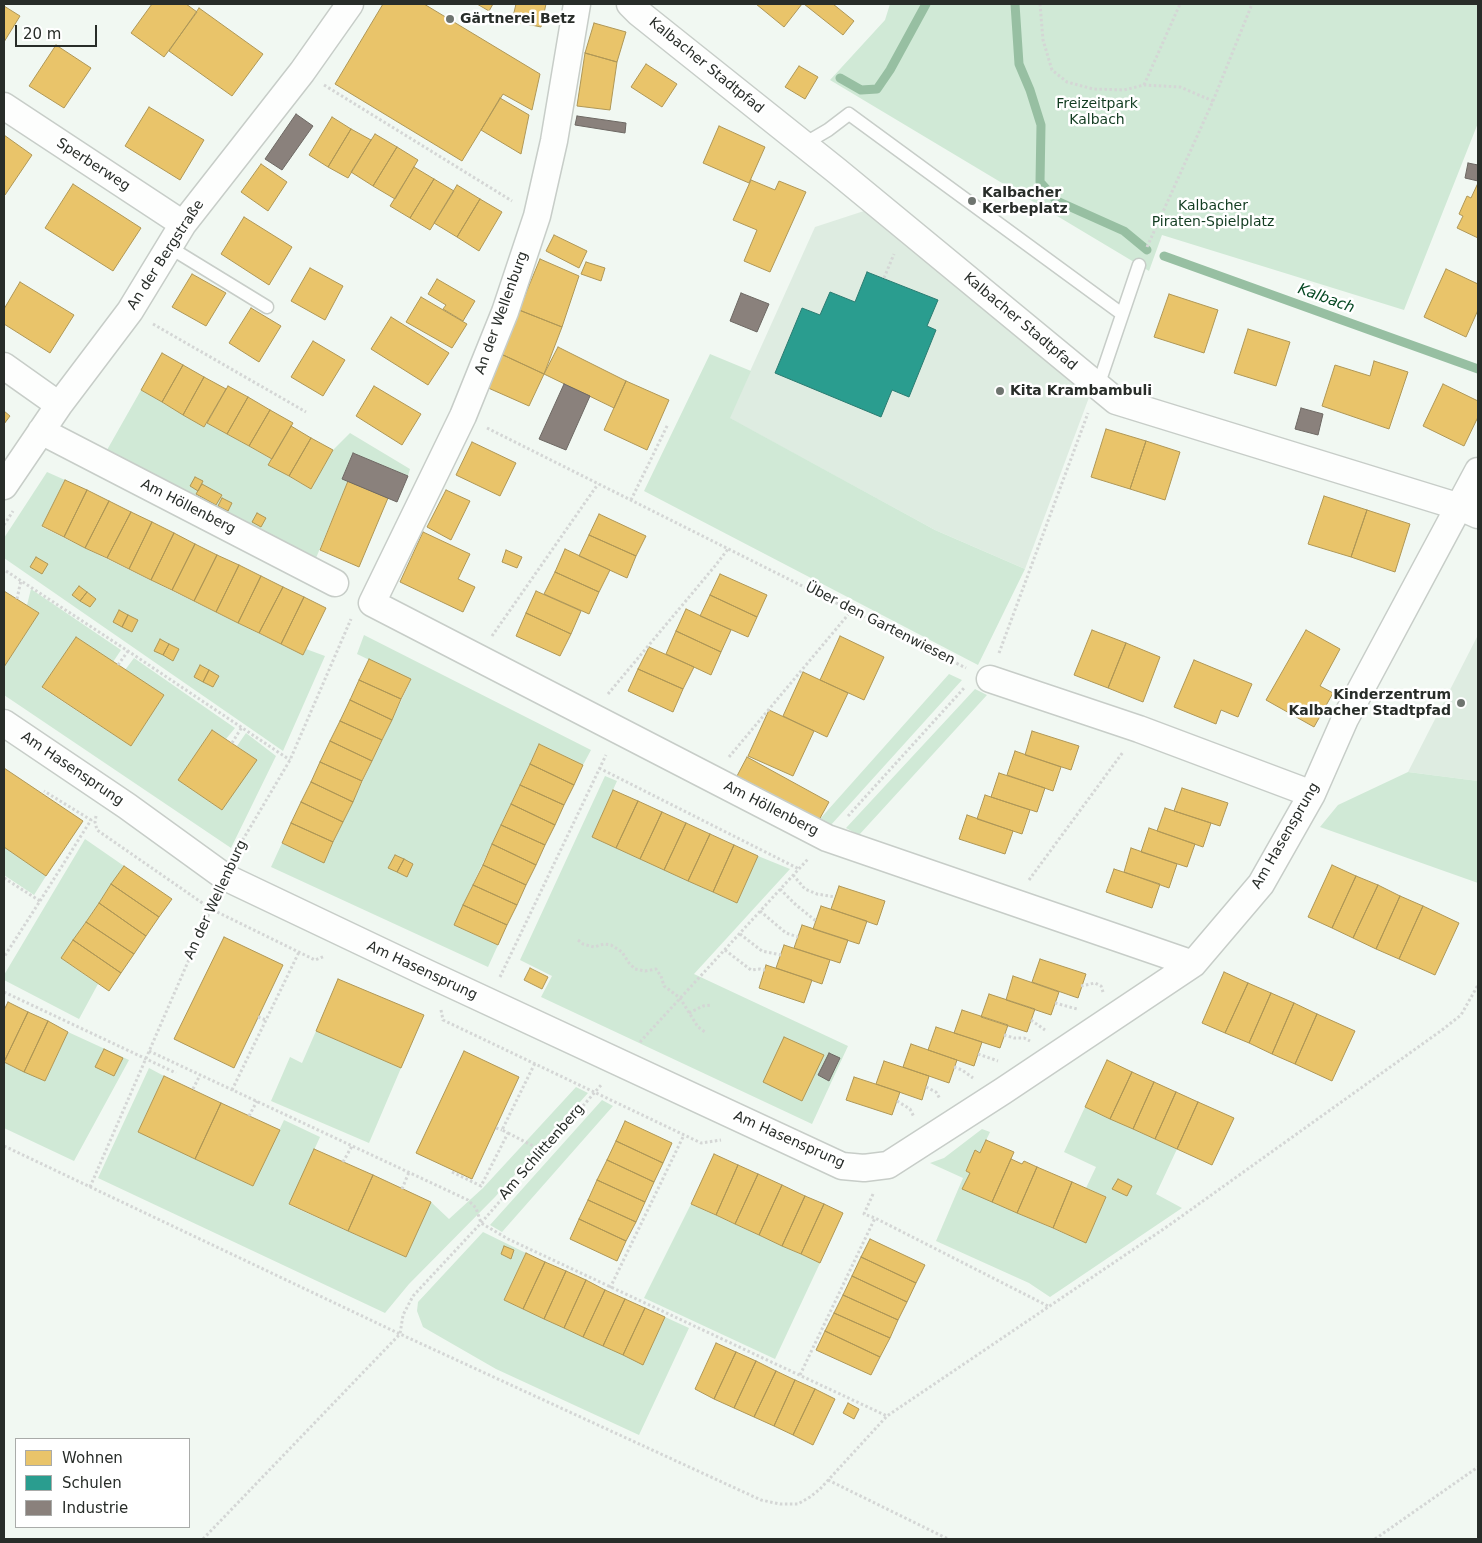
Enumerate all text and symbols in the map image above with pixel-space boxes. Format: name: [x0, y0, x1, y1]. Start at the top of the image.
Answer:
place label: Gärtnerei Betz: [460, 11, 575, 27]
marker: Gärtnerei Betz: [444, 13, 456, 25]
scale bar: [18, 15, 100, 47]
street label: Kalbacher Stadtpfad: [645, 15, 767, 117]
text: 20 m: [23, 25, 61, 43]
park label: Freizeitpark Kalbach: [1056, 96, 1138, 128]
street label: Sperberweg: [53, 135, 133, 195]
place label: Kalbacher Kerbeplatz: [982, 185, 1068, 218]
marker: Kalbacher Kerbeplatz: [966, 195, 978, 207]
street label: An der Bergstraße: [124, 197, 208, 313]
park label: Kalbacher Piraten-Spielplatz: [1152, 198, 1274, 230]
street label: An der Wellenburg: [472, 249, 532, 377]
street label: Kalbacher Stadtpfad: [960, 270, 1080, 374]
water label: Kalbach: [1295, 280, 1357, 318]
place label: Kita Krambambuli: [1010, 383, 1152, 399]
marker: Kita Krambambuli: [994, 385, 1006, 397]
street label: Am Höllenberg: [138, 476, 238, 538]
street label: Über den Gartenwiesen: [802, 579, 958, 669]
place label: Kinderzentrum Kalbacher Stadtpfad: [1288, 687, 1451, 720]
marker: Kinderzentrum Kalbacher Stadtpfad: [1455, 697, 1467, 709]
street label: Am Hasensprung: [18, 728, 126, 810]
street label: Am Höllenberg: [721, 778, 821, 840]
street label: Am Hasensprung: [1249, 780, 1323, 892]
street label: An der Wellenburg: [181, 838, 251, 962]
street label: Am Hasensprung: [364, 938, 480, 1004]
street label: Am Schlittenberg: [496, 1101, 588, 1203]
street label: Am Hasensprung: [731, 1108, 847, 1172]
legend: [15, 1438, 190, 1528]
text: Wohnen: [62, 1449, 123, 1467]
text: Schulen: [62, 1474, 122, 1492]
text: Industrie: [62, 1499, 128, 1517]

